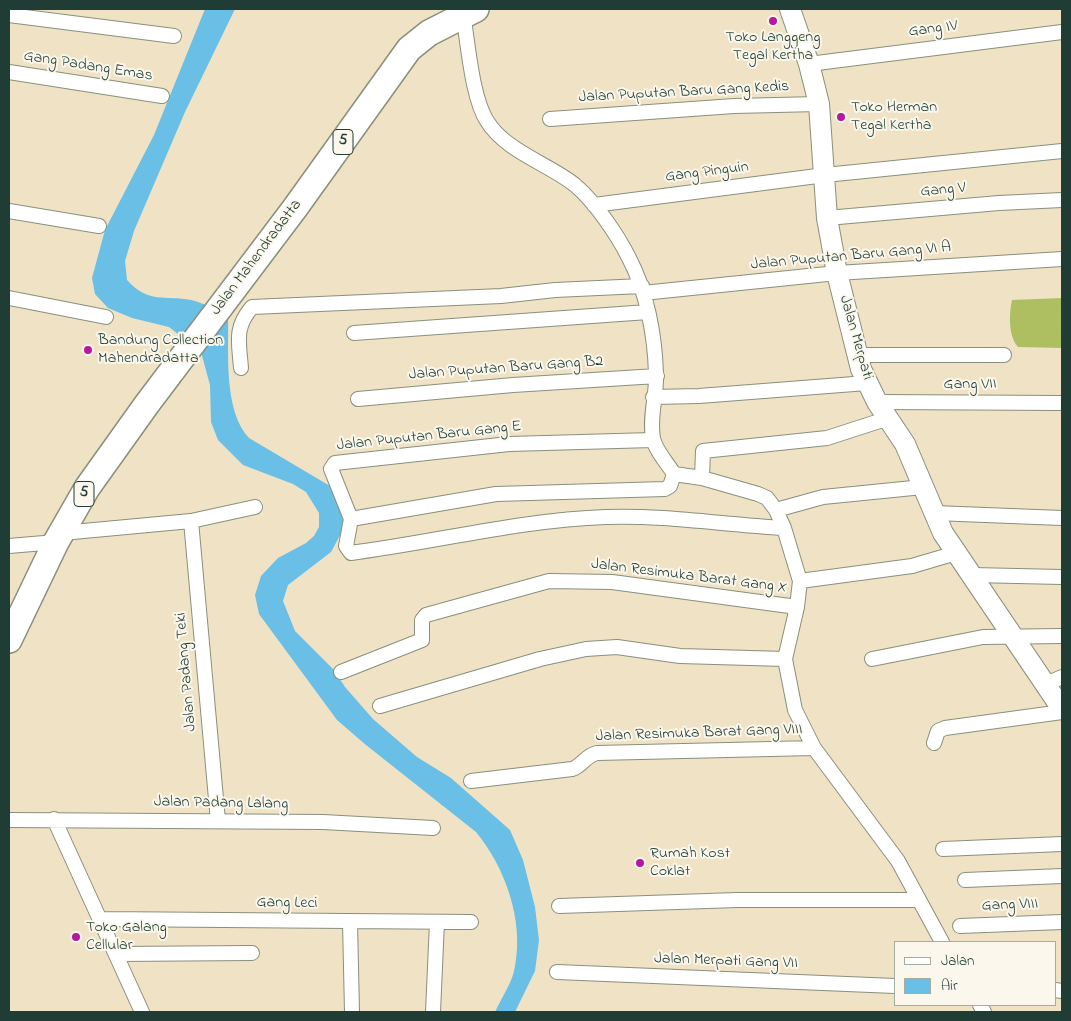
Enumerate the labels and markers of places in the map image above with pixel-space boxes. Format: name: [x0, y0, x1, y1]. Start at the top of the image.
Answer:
marker: Toko Langgeng Tegal Kertha: [767, 15, 779, 27]
place label: Toko Langgeng Tegal Kertha: [726, 28, 820, 66]
place label: Toko Herman Tegal Kertha: [851, 98, 937, 136]
marker: Toko Herman Tegal Kertha: [835, 111, 847, 123]
place label: Bandung Collection Mahendradatta: [98, 331, 223, 369]
marker: Bandung Collection Mahendradatta: [82, 344, 94, 356]
place label: Rumah Kost Coklat: [650, 844, 730, 882]
marker: Rumah Kost Coklat: [634, 857, 646, 869]
place label: Toko Galang Cellular: [86, 918, 167, 956]
marker: Toko Galang Cellular: [70, 931, 82, 943]

